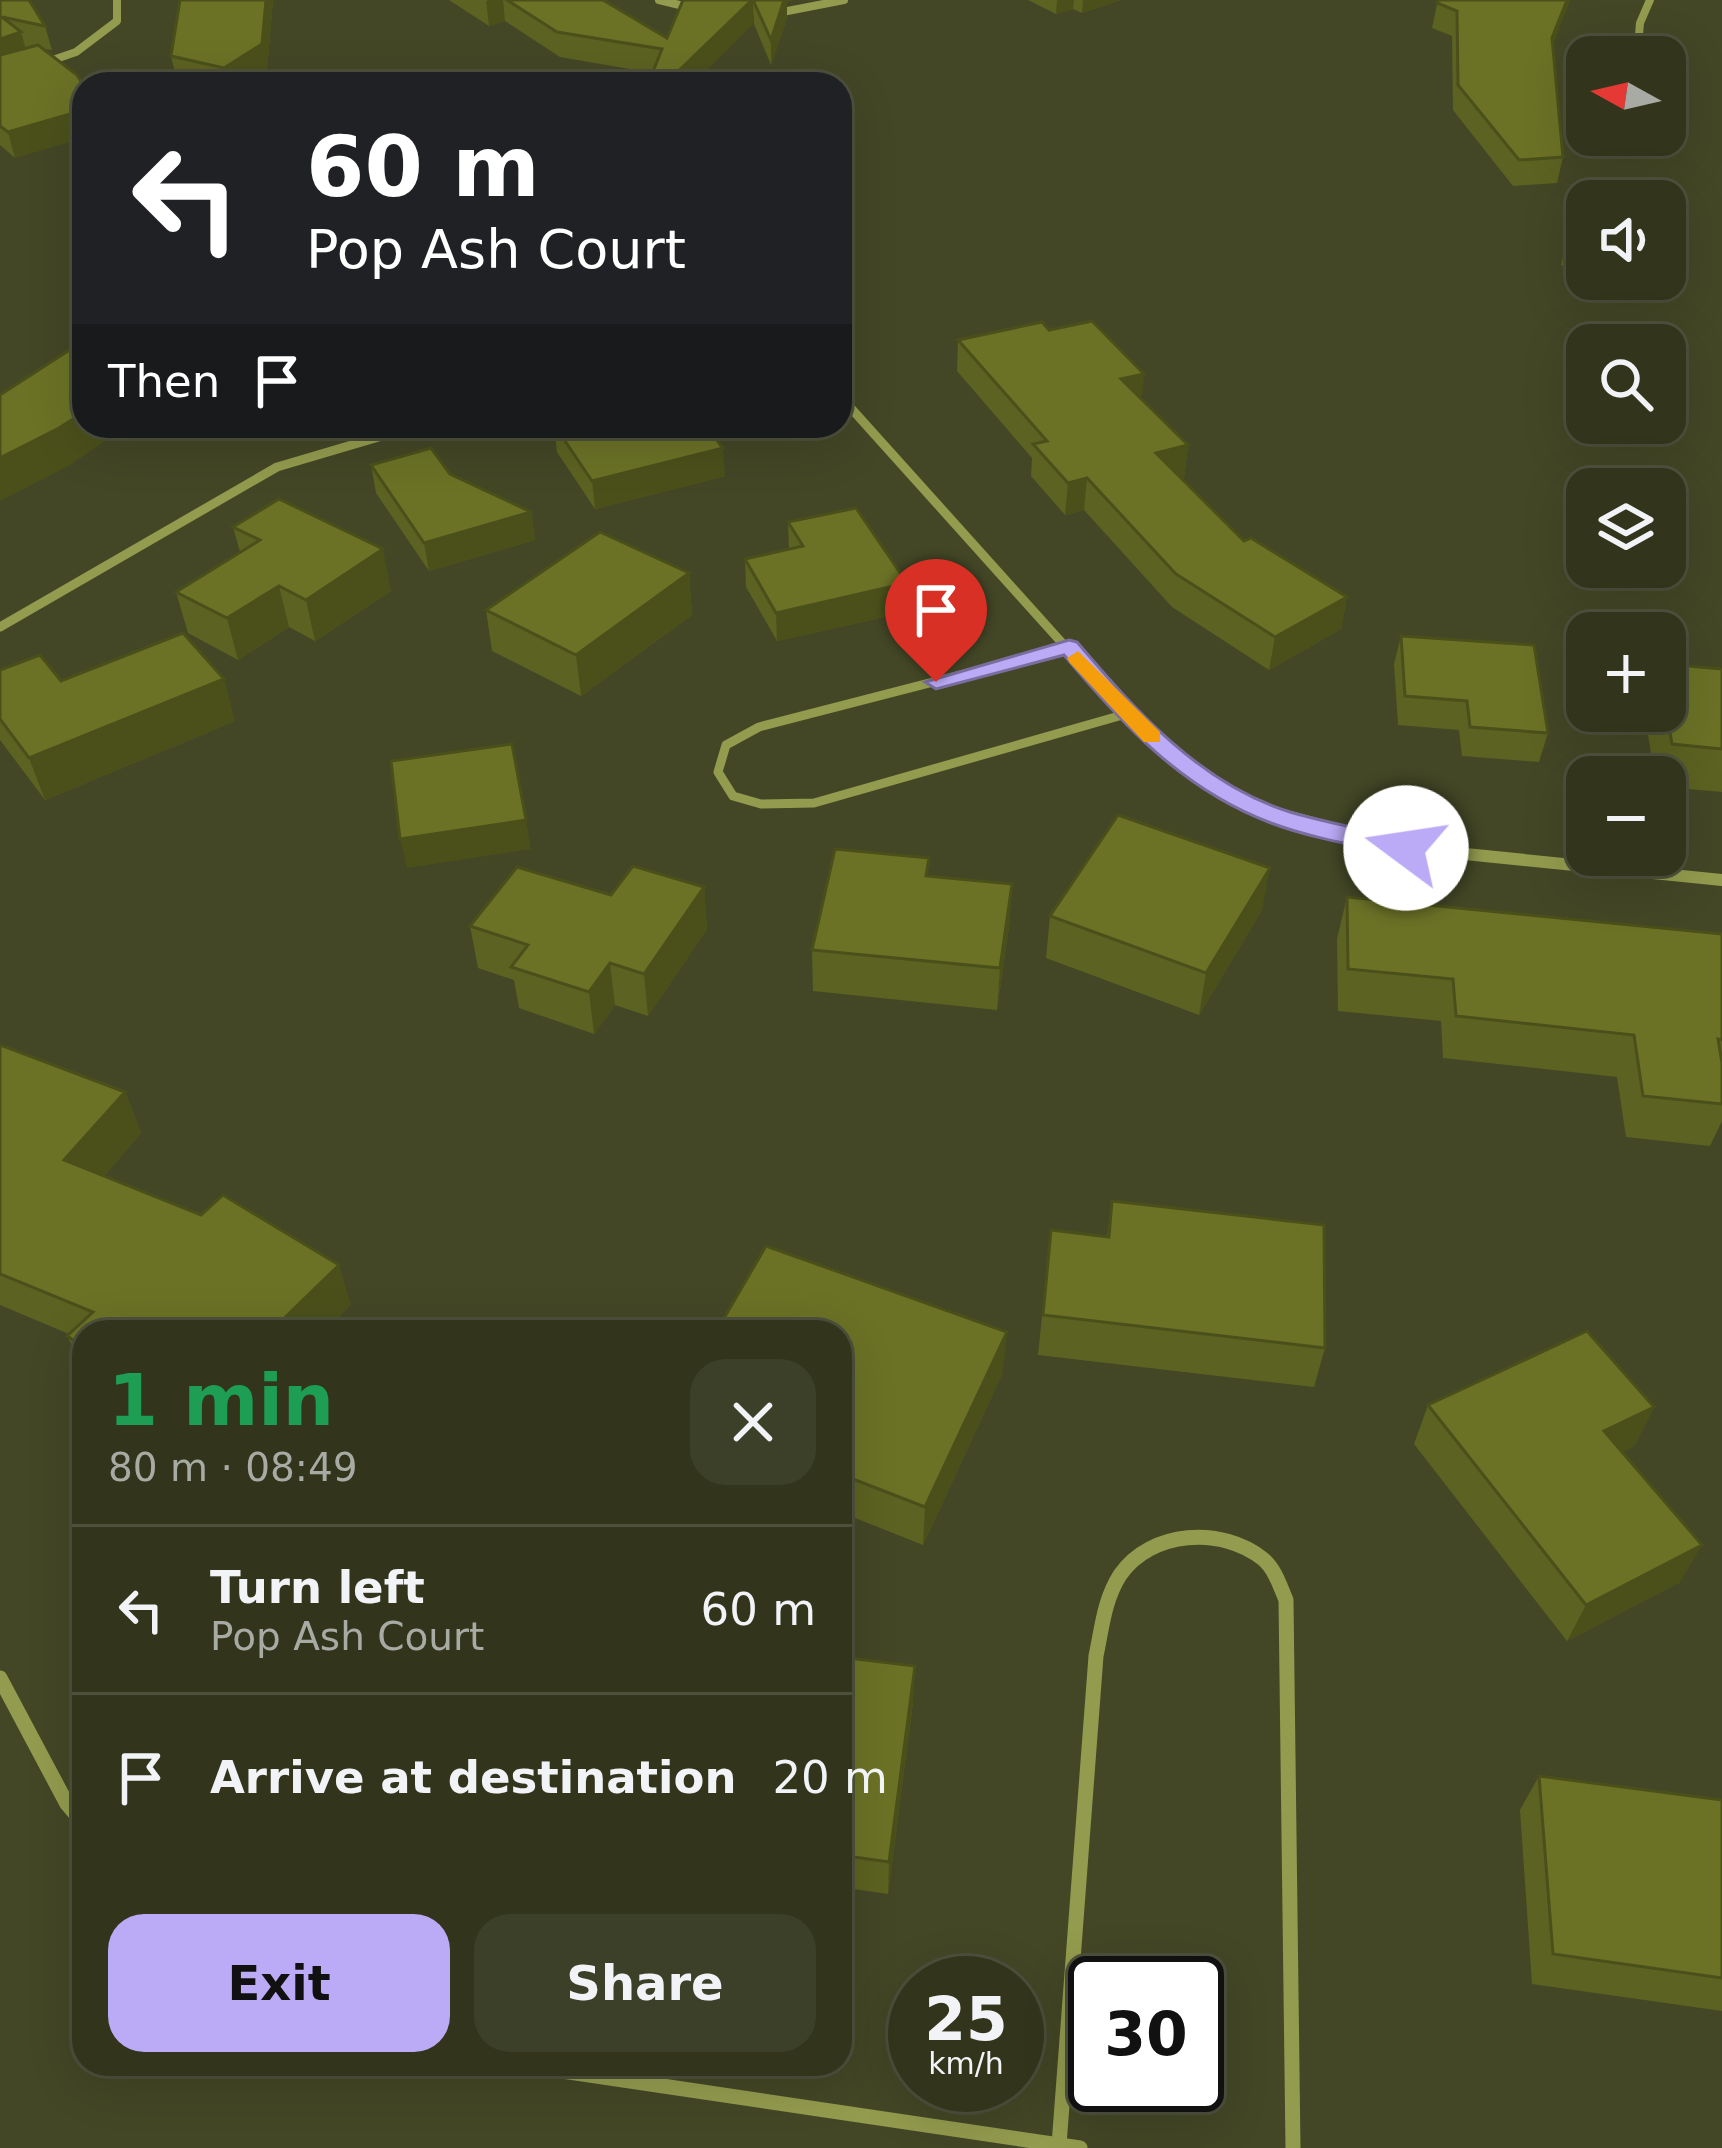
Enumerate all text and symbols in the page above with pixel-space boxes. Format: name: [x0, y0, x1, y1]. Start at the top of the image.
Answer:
north arrow: [1566, 36, 1686, 156]
map controls: [1566, 36, 1686, 876]
text: 60 m: [306, 118, 540, 216]
icon: left: [108, 120, 264, 276]
button: sound: [1566, 180, 1686, 300]
text: Pop Ash Court: [306, 218, 686, 281]
button: search: [1566, 324, 1686, 444]
icon: arrive: [244, 348, 310, 414]
text: Then: [108, 355, 220, 408]
button: layers: [1566, 468, 1686, 588]
pin: [885, 559, 987, 682]
icon: arrive: [903, 577, 969, 643]
button: +: [1566, 612, 1686, 732]
button: −: [1566, 756, 1686, 876]
position arrow: [1343, 785, 1469, 911]
text: 1 min: [108, 1358, 334, 1442]
button: close: [690, 1359, 816, 1485]
text: 80 m · 08:49: [108, 1445, 358, 1490]
text: Turn left: [210, 1561, 425, 1614]
icon: left: [108, 1577, 174, 1643]
text: 60 m: [701, 1583, 816, 1636]
text: Pop Ash Court: [210, 1614, 484, 1659]
icon: arrive: [108, 1745, 174, 1811]
text: Arrive at destination: [210, 1751, 736, 1804]
text: 20 m: [772, 1751, 888, 1804]
button: Exit: [108, 1914, 450, 2052]
button: Share: [474, 1914, 816, 2052]
speed limit sign: 30: [1068, 1956, 1224, 2112]
text: 25: [924, 1984, 1008, 2054]
text: km/h: [928, 2046, 1004, 2081]

